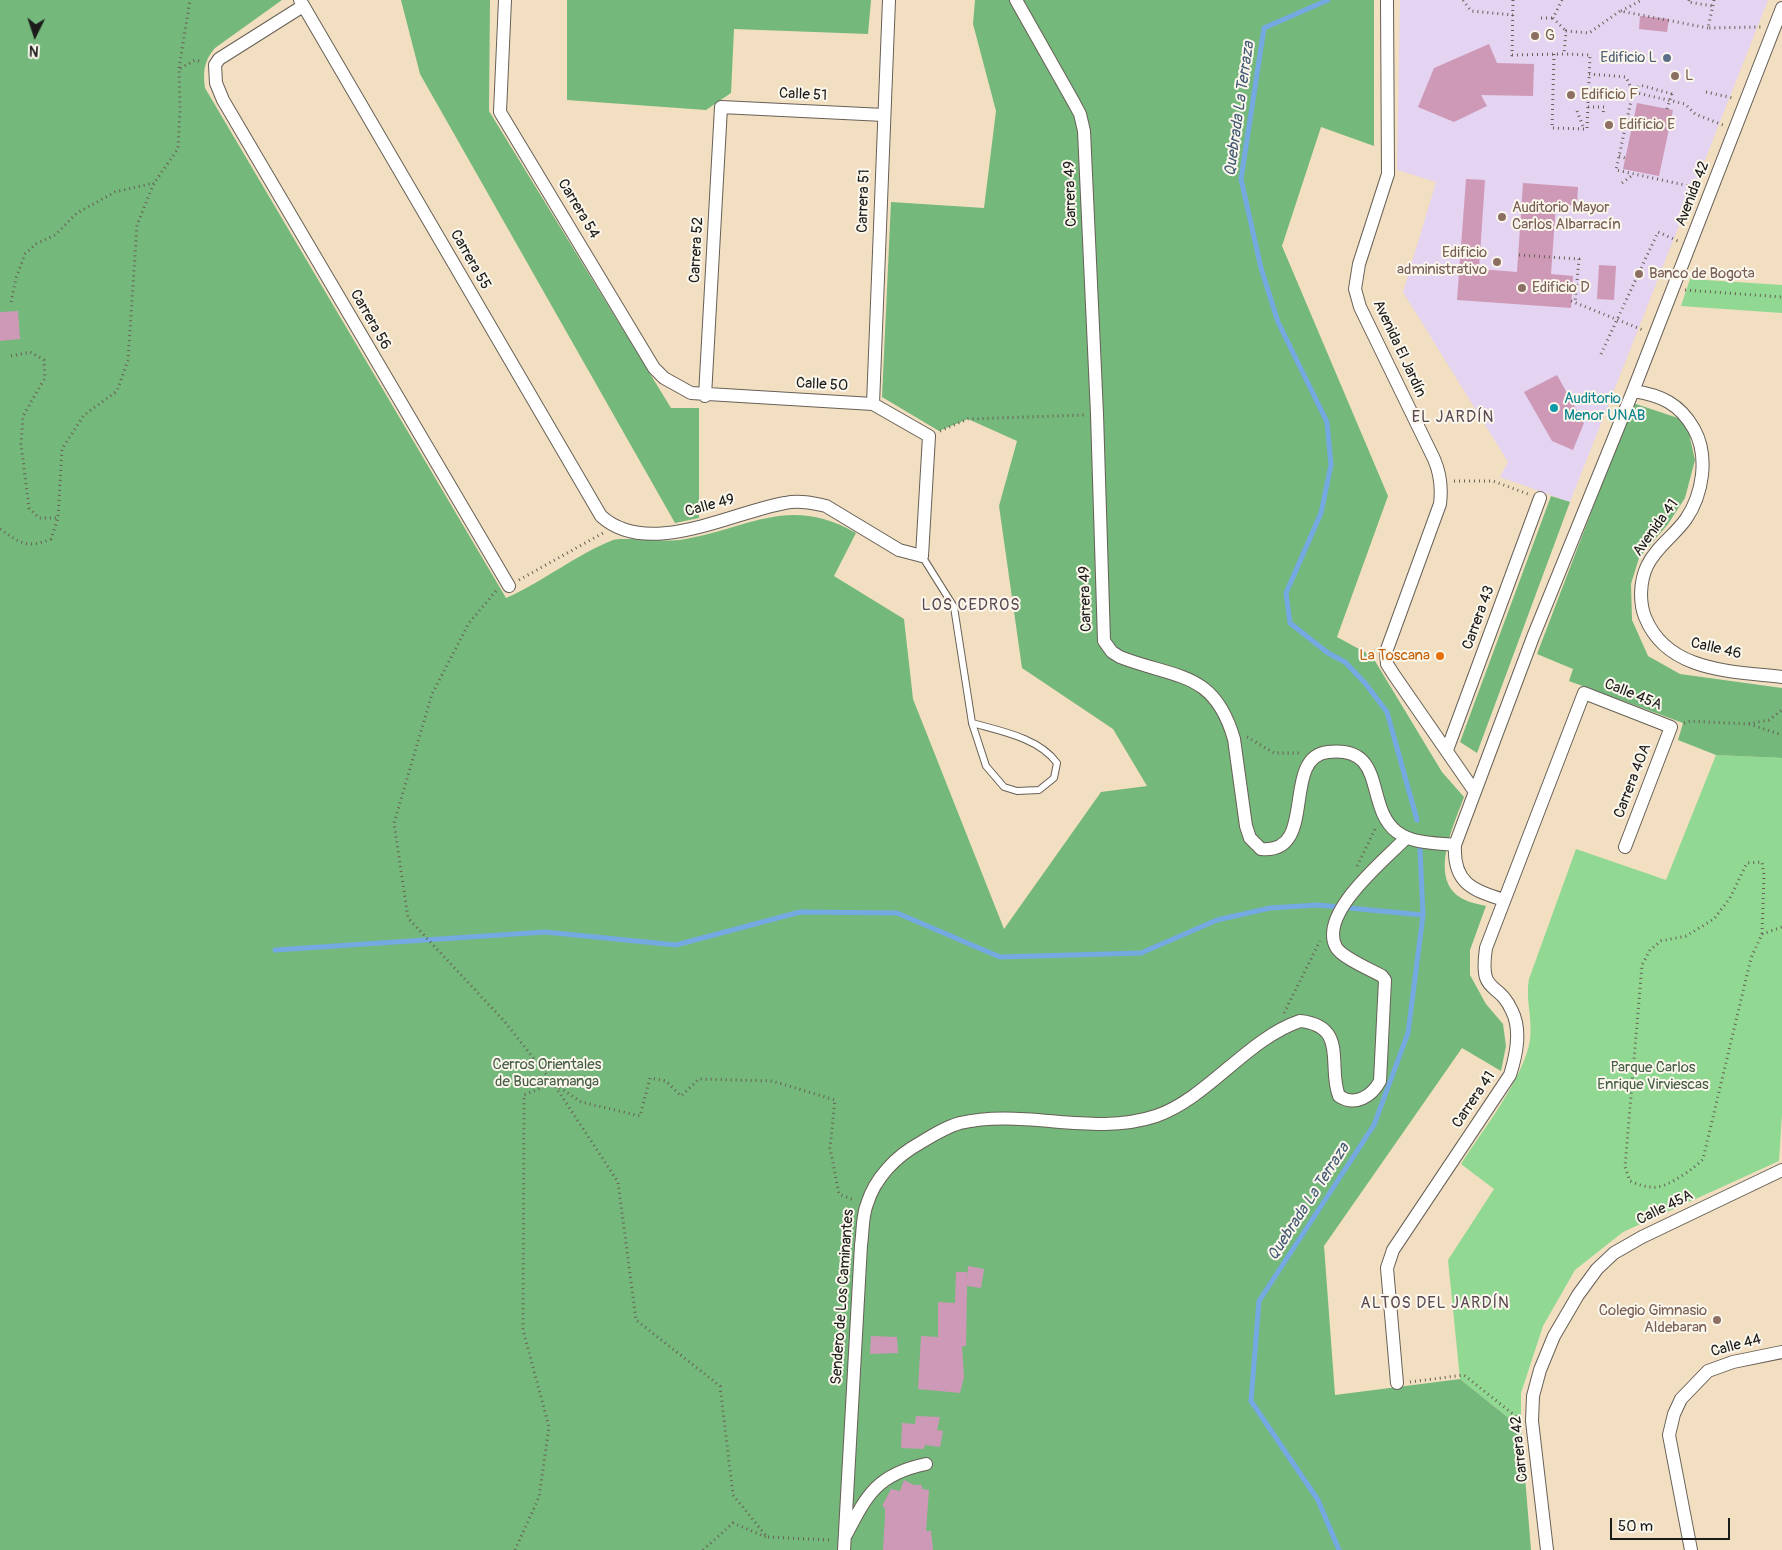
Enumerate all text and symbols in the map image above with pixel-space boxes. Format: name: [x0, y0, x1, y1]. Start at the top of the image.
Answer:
north arrow: [10, 10, 60, 60]
place label: G: [1545, 27, 1555, 45]
marker: G: [1529, 30, 1541, 42]
water label: Quebrada La Terraza: [1221, 40, 1259, 178]
text: N: [29, 42, 39, 59]
place label: Edificio L: [1600, 49, 1657, 67]
marker: Edificio L: [1661, 52, 1673, 64]
place label: L: [1685, 67, 1693, 85]
marker: L: [1669, 70, 1681, 82]
street label: Calle 51: [779, 85, 827, 105]
place label: Edificio F: [1581, 86, 1638, 104]
marker: Edificio F: [1565, 89, 1577, 101]
place label: Edificio E: [1619, 116, 1675, 134]
marker: Edificio E: [1603, 119, 1615, 131]
street label: Avenida 42: [1672, 159, 1714, 229]
street label: Carrera 49: [1061, 161, 1081, 227]
street label: Carrera 51: [854, 169, 874, 233]
street label: Carrera 54: [553, 176, 603, 242]
place label: Auditorio Mayor Carlos Albarracín: [1512, 199, 1621, 234]
marker: Auditorio Mayor Carlos Albarracín: [1496, 211, 1508, 223]
street label: Carrera 52: [686, 217, 708, 283]
street label: Carrera 55: [446, 227, 494, 293]
place label: Edificio administrativo: [1397, 244, 1487, 279]
marker: Edificio administrativo: [1491, 256, 1503, 268]
place label: Banco de Bogota: [1649, 265, 1755, 283]
marker: Banco de Bogota: [1633, 268, 1645, 280]
place label: Edificio D: [1532, 279, 1590, 297]
marker: Edificio D: [1516, 282, 1528, 294]
street label: Carrera 56: [346, 287, 394, 353]
street label: Avenida El Jardín: [1369, 297, 1429, 401]
street label: Calle 50: [795, 375, 849, 395]
place label: Auditorio Menor UNAB: [1564, 390, 1645, 425]
marker: Auditorio Menor UNAB: [1548, 402, 1560, 414]
district label: EL JARDÍN: [1411, 408, 1495, 428]
street label: Calle 49: [683, 491, 737, 521]
street label: Avenida 41: [1629, 496, 1683, 560]
street label: Carrera 49: [1076, 566, 1096, 632]
street label: Carrera 43: [1459, 584, 1499, 652]
district label: LOS CEDROS: [920, 596, 1022, 616]
street label: Calle 46: [1689, 634, 1743, 664]
place label: La Toscana: [1359, 647, 1430, 665]
marker: La Toscana: [1434, 650, 1446, 662]
street label: Calle 45A: [1602, 675, 1664, 715]
street label: Carrera 40A: [1611, 741, 1655, 821]
park label: Cerros Orientales de Bucaramanga: [493, 1056, 601, 1091]
park label: Parque Carlos Enrique Virviescas: [1597, 1059, 1709, 1094]
street label: Carrera 41: [1449, 1068, 1499, 1132]
water label: Quebrada La Terraza: [1264, 1140, 1354, 1264]
street label: Calle 45A: [1634, 1187, 1696, 1229]
street label: Sendero de Los Caminantes: [828, 1209, 858, 1385]
district label: ALTOS DEL JARDÍN: [1358, 1294, 1512, 1314]
place label: Colegio Gimnasio Aldebaran: [1599, 1302, 1707, 1337]
marker: Colegio Gimnasio Aldebaran: [1711, 1314, 1723, 1326]
street label: Calle 44: [1709, 1331, 1763, 1361]
street label: Carrera 42: [1508, 1415, 1532, 1483]
scale bar: [1612, 1508, 1732, 1540]
text: 50 m: [1618, 1517, 1653, 1536]

